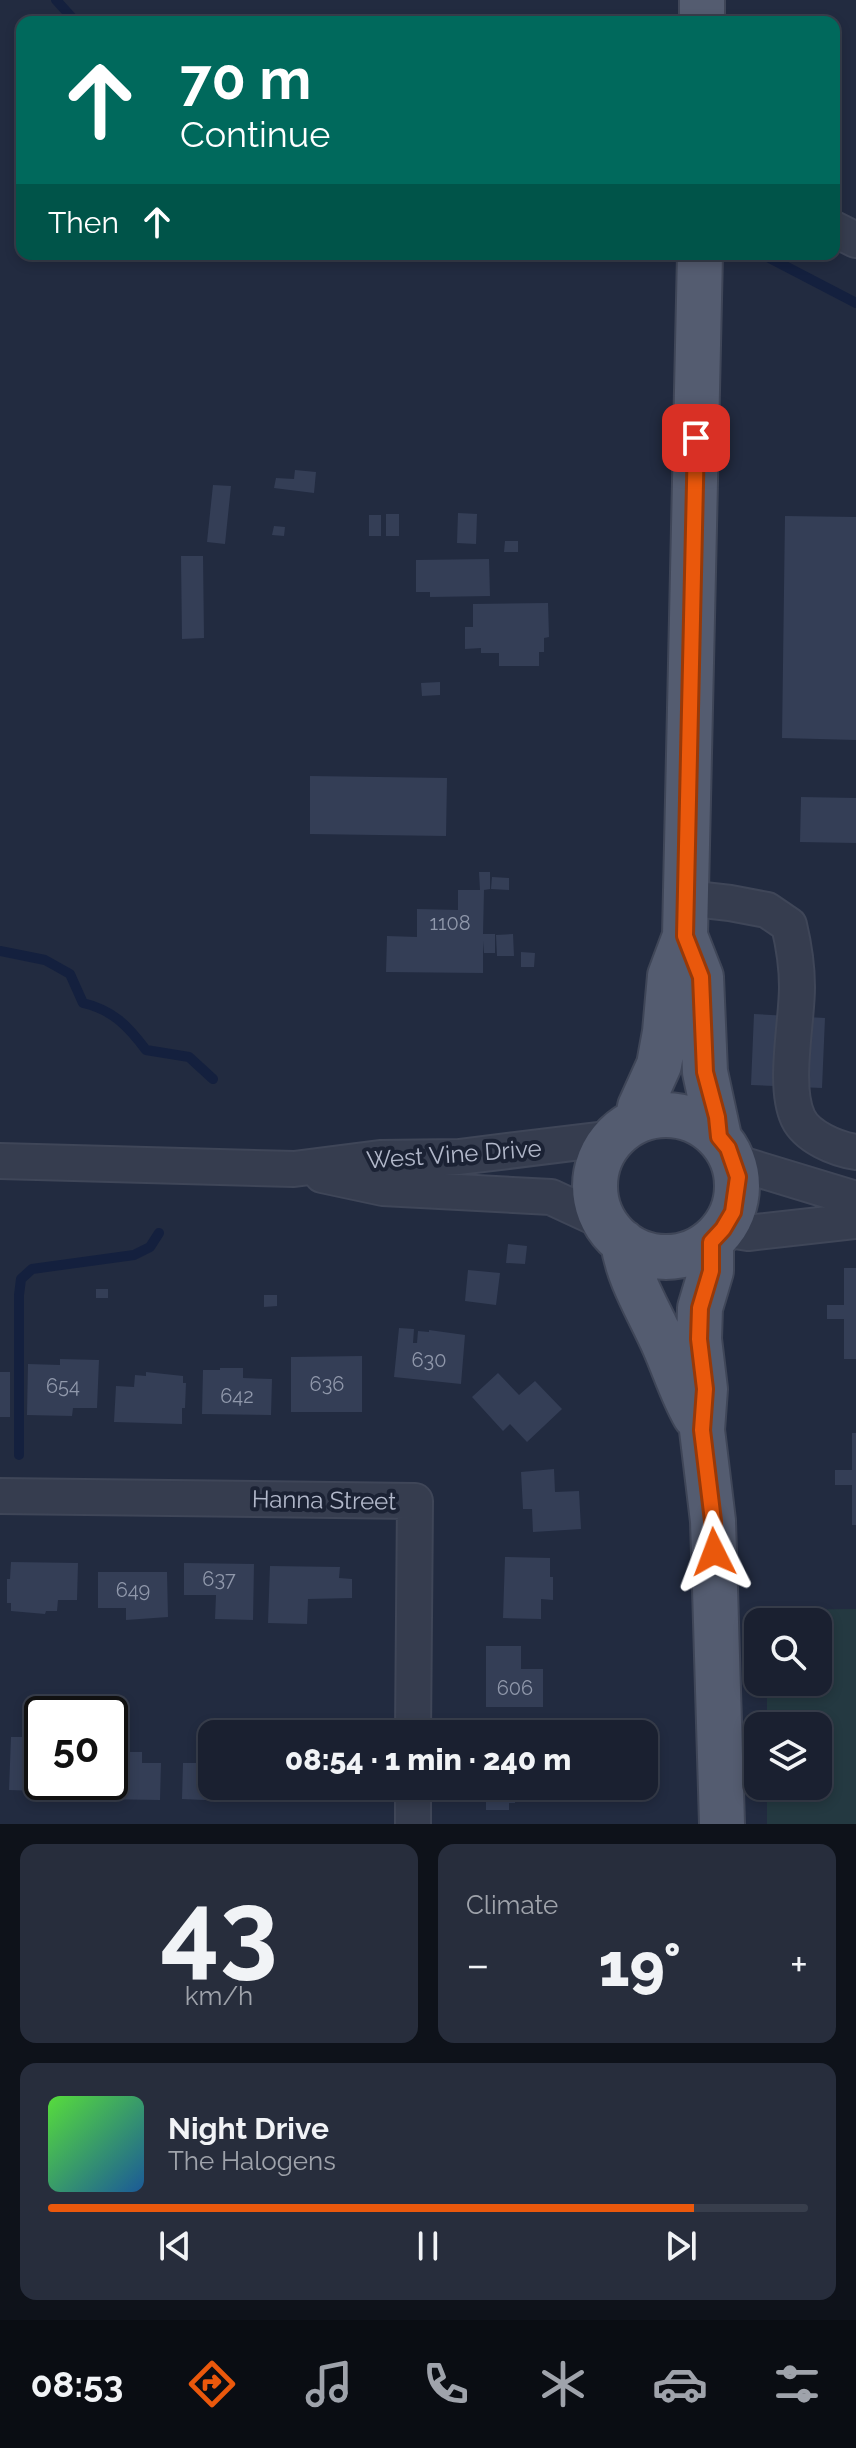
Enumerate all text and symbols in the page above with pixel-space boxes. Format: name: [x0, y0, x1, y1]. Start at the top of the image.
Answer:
text: 70 m: [180, 46, 311, 112]
icon: ahead: [48, 48, 152, 152]
text: Continue: [180, 113, 330, 155]
icon: ahead: [135, 200, 179, 244]
text: Then: [48, 205, 119, 240]
pin: [662, 404, 730, 472]
icon: arrive: [674, 416, 718, 460]
house number: 1108: [429, 911, 471, 935]
street label: West Vine Drive: [365, 1133, 543, 1175]
house number: 630: [412, 1348, 446, 1372]
house number: 636: [310, 1372, 344, 1396]
house number: 654: [46, 1374, 80, 1398]
house number: 642: [220, 1384, 254, 1408]
street label: Hanna Street: [252, 1484, 396, 1516]
position arrow: [672, 1510, 756, 1594]
house number: 637: [202, 1567, 236, 1591]
house number: 649: [116, 1578, 150, 1602]
map controls: [744, 1608, 832, 1800]
button: search: [744, 1608, 832, 1696]
house number: 606: [497, 1676, 533, 1700]
speed limit sign: 50: [24, 1696, 128, 1800]
button: layers: [744, 1712, 832, 1800]
text: 08:54 · 1 min · 240 m: [285, 1742, 571, 1777]
text: 43: [160, 1868, 278, 1990]
text: Climate: [466, 1890, 558, 1920]
text: 19°: [599, 1930, 681, 2000]
text: −: [466, 1939, 490, 1990]
text: +: [790, 1939, 808, 1990]
text: km/h: [185, 1981, 253, 2011]
text: Night Drive: [168, 2111, 329, 2146]
text: The Halogens: [168, 2146, 336, 2176]
icon: previous: [153, 2224, 197, 2268]
icon: pause: [406, 2224, 450, 2268]
icon: next: [659, 2224, 703, 2268]
icon: directions: [184, 2356, 240, 2412]
icon: music: [301, 2356, 357, 2412]
icon: phone: [418, 2356, 474, 2412]
icon: climate: [535, 2356, 591, 2412]
icon: car: [652, 2356, 708, 2412]
icon: filters: [769, 2356, 825, 2412]
text: 08:53: [31, 2363, 123, 2405]

